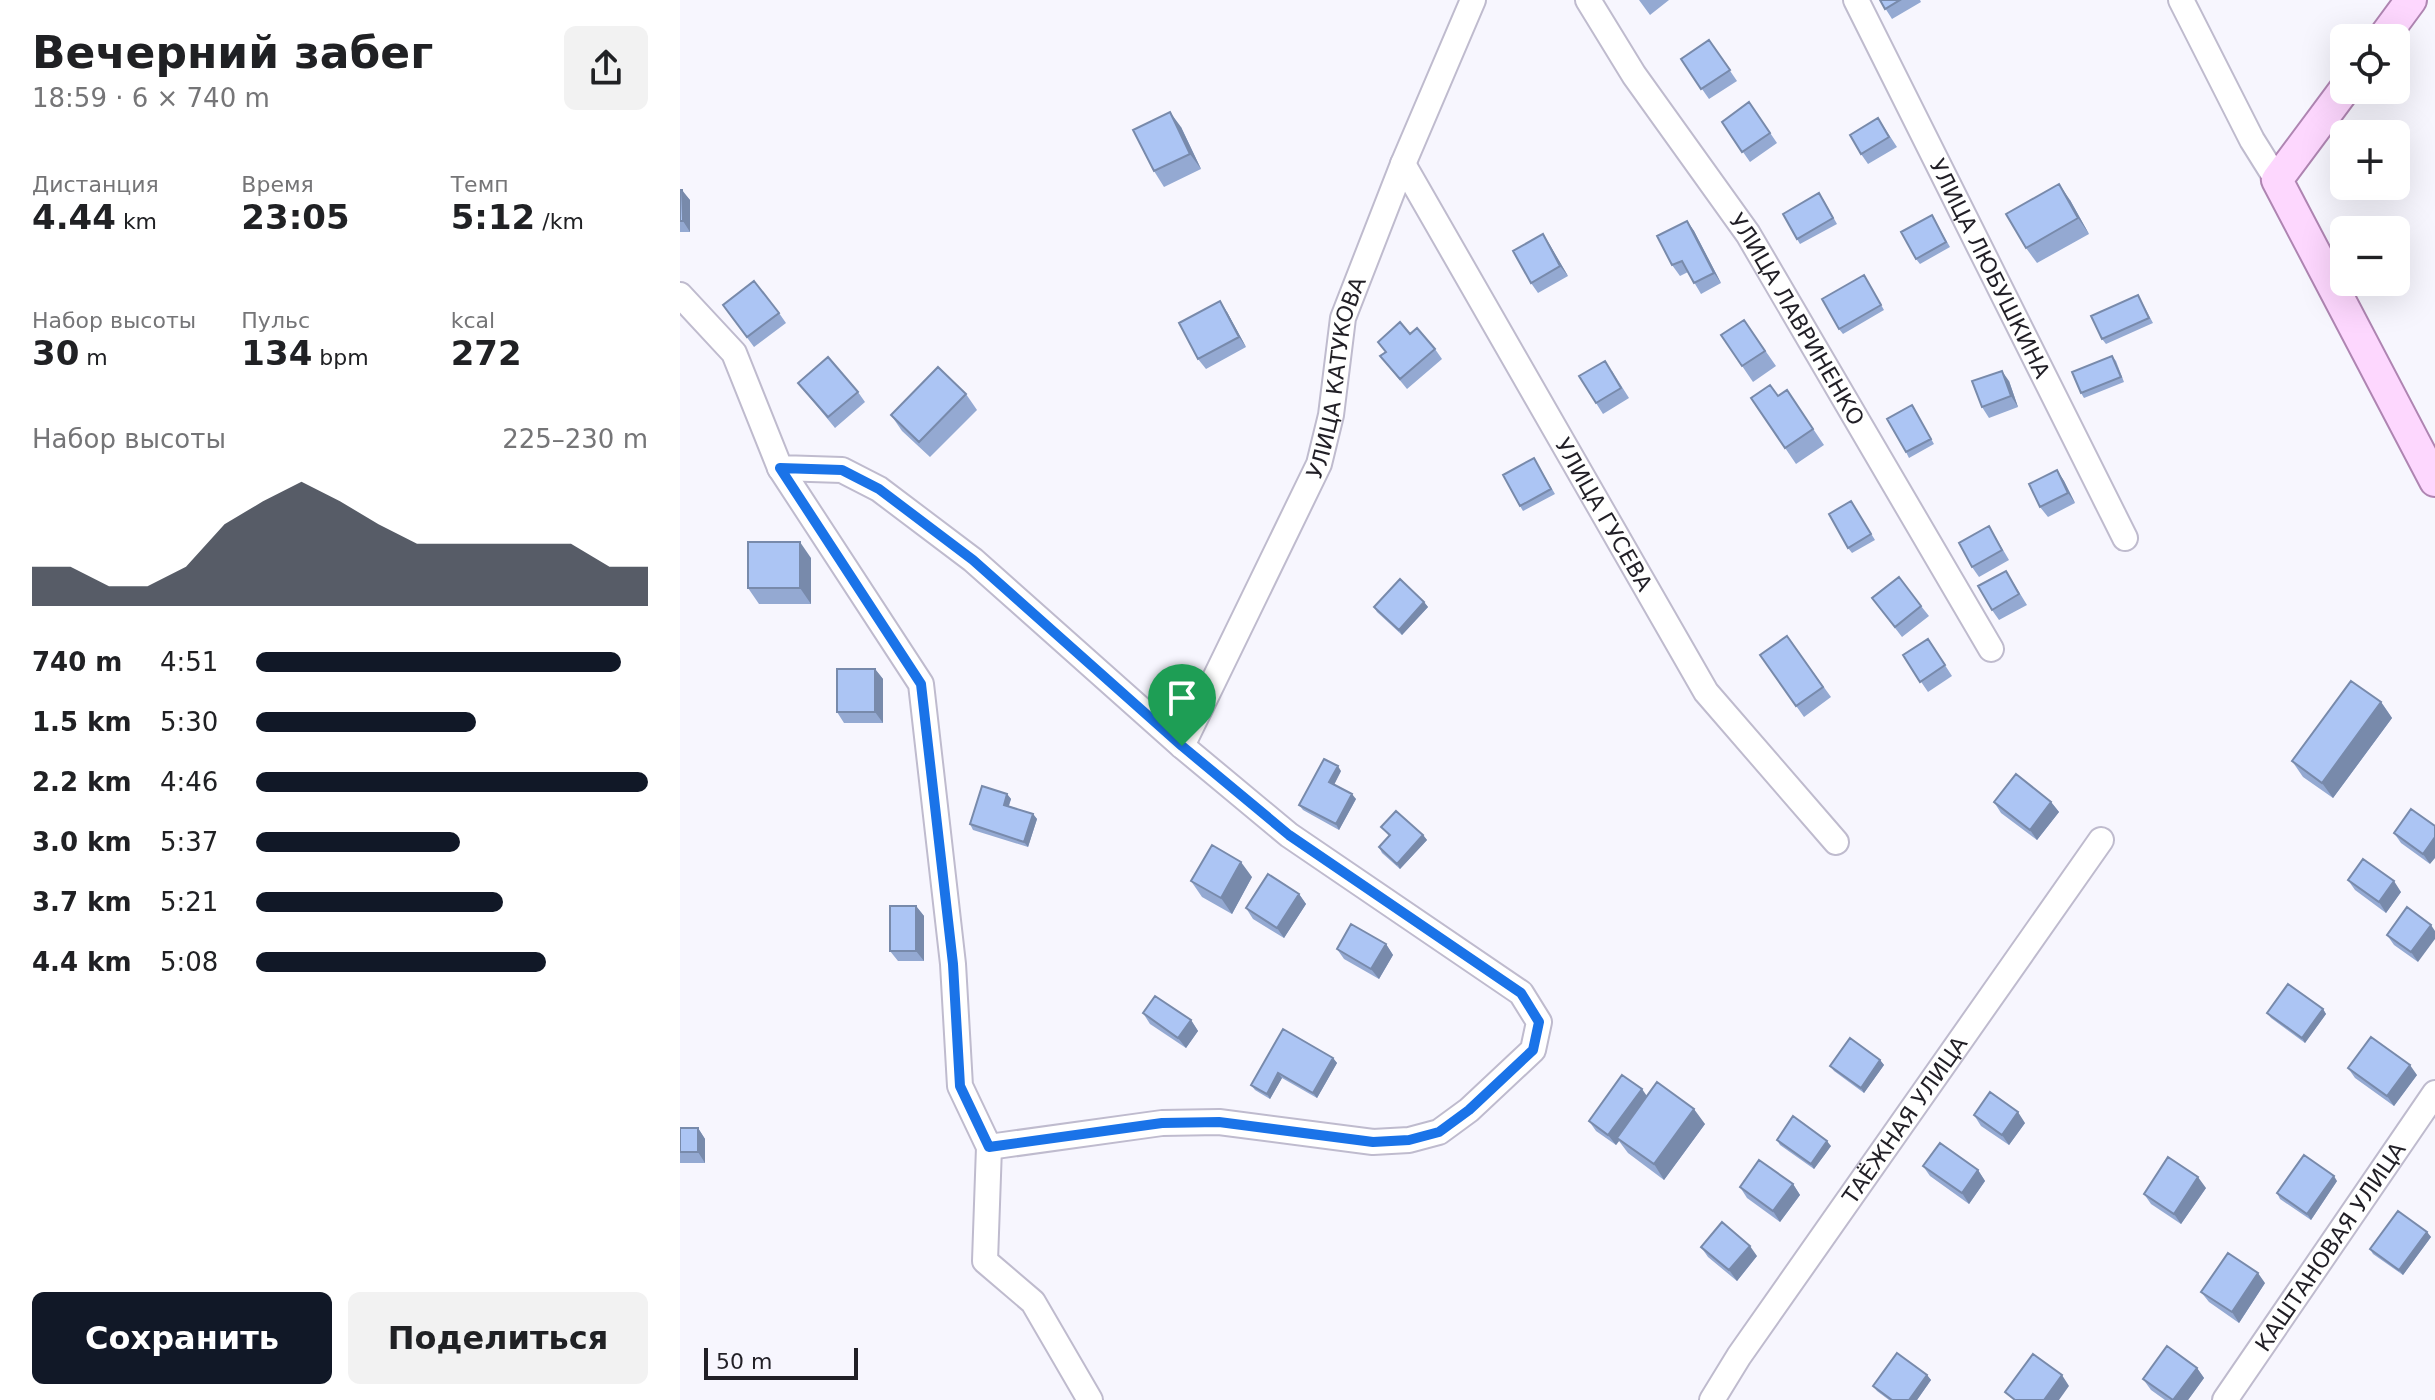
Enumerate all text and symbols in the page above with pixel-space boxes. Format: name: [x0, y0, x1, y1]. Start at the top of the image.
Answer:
map controls: [2330, 24, 2410, 296]
button: locate: [2330, 24, 2410, 104]
button: share: [564, 26, 648, 110]
text: Вечерний забег: [32, 27, 433, 78]
text: 18:59 · 6 × 740 m: [32, 83, 270, 113]
button: +: [2330, 120, 2410, 200]
street label: УЛИЦА ЛЮБУШКИНА: [1925, 155, 2055, 382]
text: Дистанция: [32, 172, 159, 197]
text: Время: [241, 172, 314, 197]
text: Темп: [451, 172, 509, 197]
text: 4.44: [32, 197, 116, 237]
text: 23:05: [241, 197, 350, 237]
text: 5:12: [451, 197, 535, 237]
text: km: [116, 209, 157, 234]
text: /km: [535, 209, 584, 234]
street label: УЛИЦА ЛАВРИНЕНКО: [1724, 209, 1869, 430]
button: −: [2330, 216, 2410, 296]
street label: УЛИЦА КАТУКОВА: [1302, 273, 1371, 483]
text: Набор высоты: [32, 308, 196, 333]
text: Пульс: [241, 308, 310, 333]
text: kcal: [451, 308, 495, 333]
text: 30: [32, 333, 79, 373]
text: 134: [241, 333, 312, 373]
text: 272: [451, 333, 522, 373]
text: m: [79, 345, 108, 370]
text: bpm: [312, 345, 369, 370]
text: Набор высоты: [32, 424, 226, 454]
text: 225–230 m: [502, 424, 648, 454]
street label: УЛИЦА ГУСЕВА: [1550, 434, 1657, 595]
text: 740 m: [32, 647, 122, 677]
text: 4:51: [160, 647, 218, 677]
pin: [1148, 664, 1216, 746]
icon: arrive: [1160, 676, 1204, 720]
text: 1.5 km: [32, 707, 132, 737]
text: 5:30: [160, 707, 218, 737]
text: 2.2 km: [32, 767, 132, 797]
text: 4:46: [160, 767, 218, 797]
text: 3.0 km: [32, 827, 132, 857]
text: 5:37: [160, 827, 218, 857]
text: 3.7 km: [32, 887, 132, 917]
text: 5:21: [160, 887, 218, 917]
text: 4.4 km: [32, 947, 132, 977]
text: 5:08: [160, 947, 218, 977]
street label: ТАЁЖНАЯ УЛИЦА: [1837, 1032, 1972, 1210]
street label: КАШТАНОВАЯ УЛИЦА: [2250, 1138, 2411, 1356]
button: Сохранить: [32, 1292, 332, 1384]
button: Поделиться: [348, 1292, 648, 1384]
scale bar: [704, 1344, 858, 1380]
text: 50 m: [716, 1349, 772, 1374]

